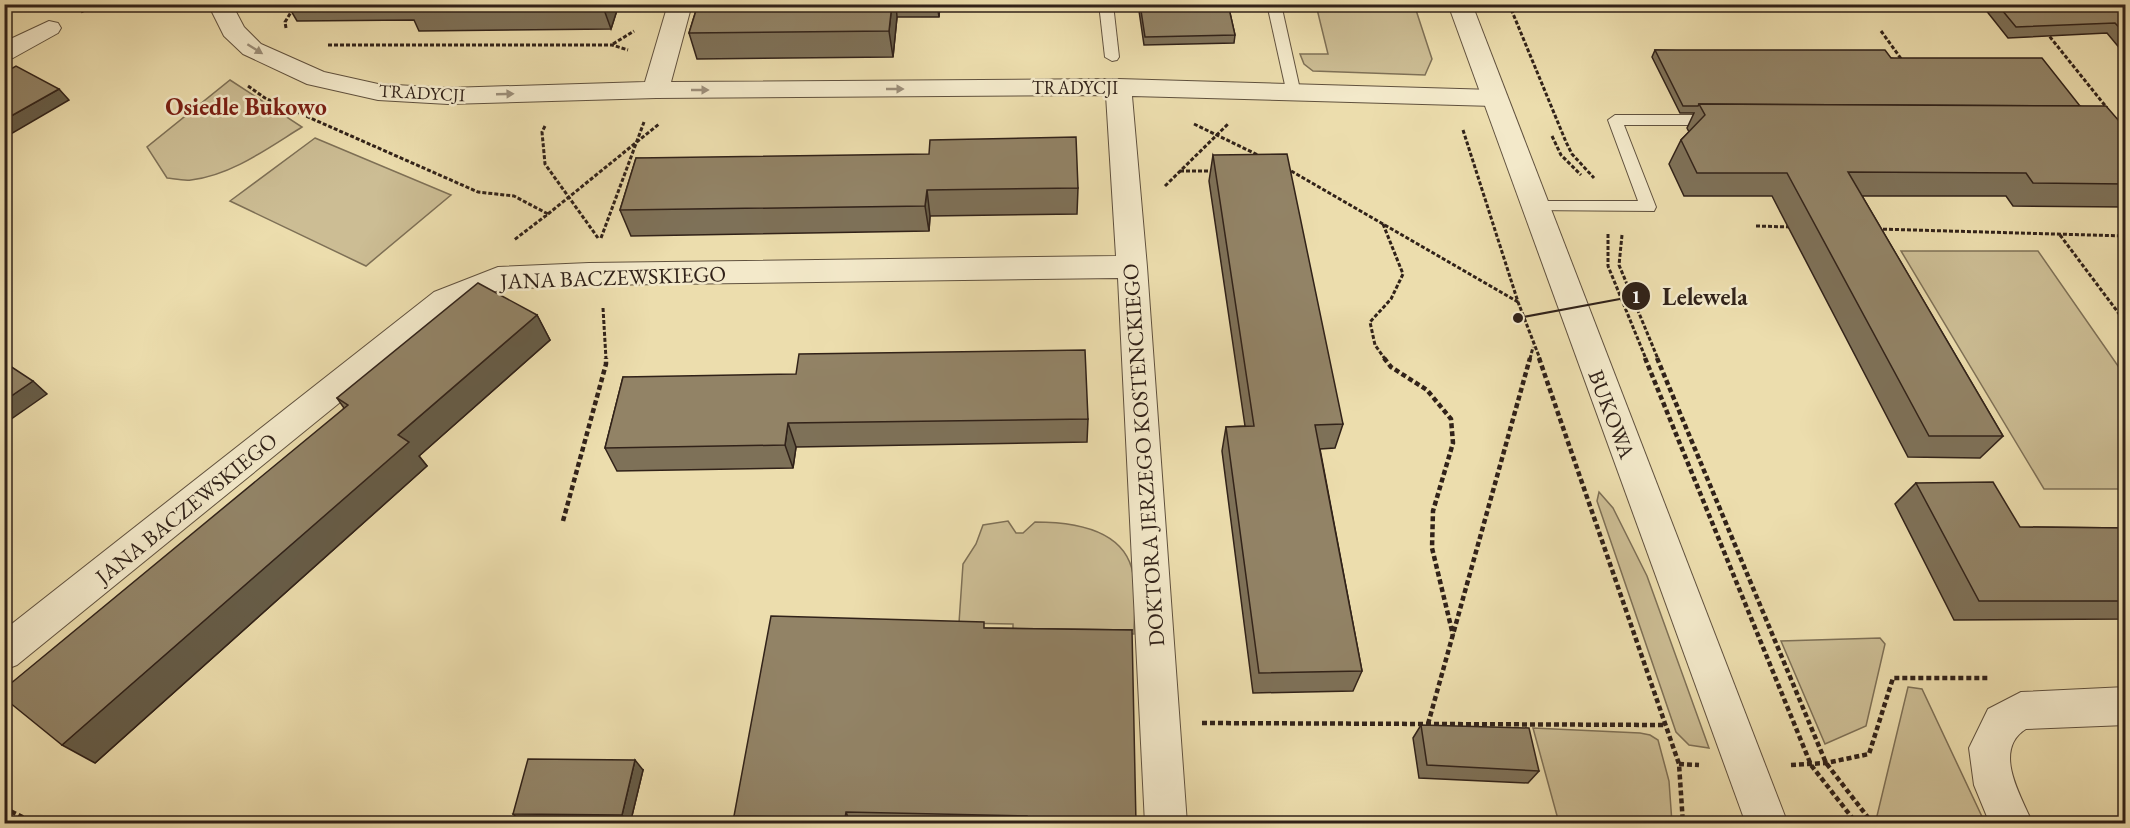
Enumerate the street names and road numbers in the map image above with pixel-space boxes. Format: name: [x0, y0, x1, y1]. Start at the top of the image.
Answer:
street label: TRADYCJI: [1032, 76, 1118, 99]
street label: TRADYCJI: [378, 79, 466, 106]
street label: JANA BACZEWSKIEGO: [498, 259, 726, 296]
street label: DOKTORA JERZEGO KOSTENCKIEGO: [1116, 262, 1171, 648]
street label: BUKOWA: [1581, 366, 1642, 463]
street label: JANA BACZEWSKIEGO: [88, 426, 283, 592]

